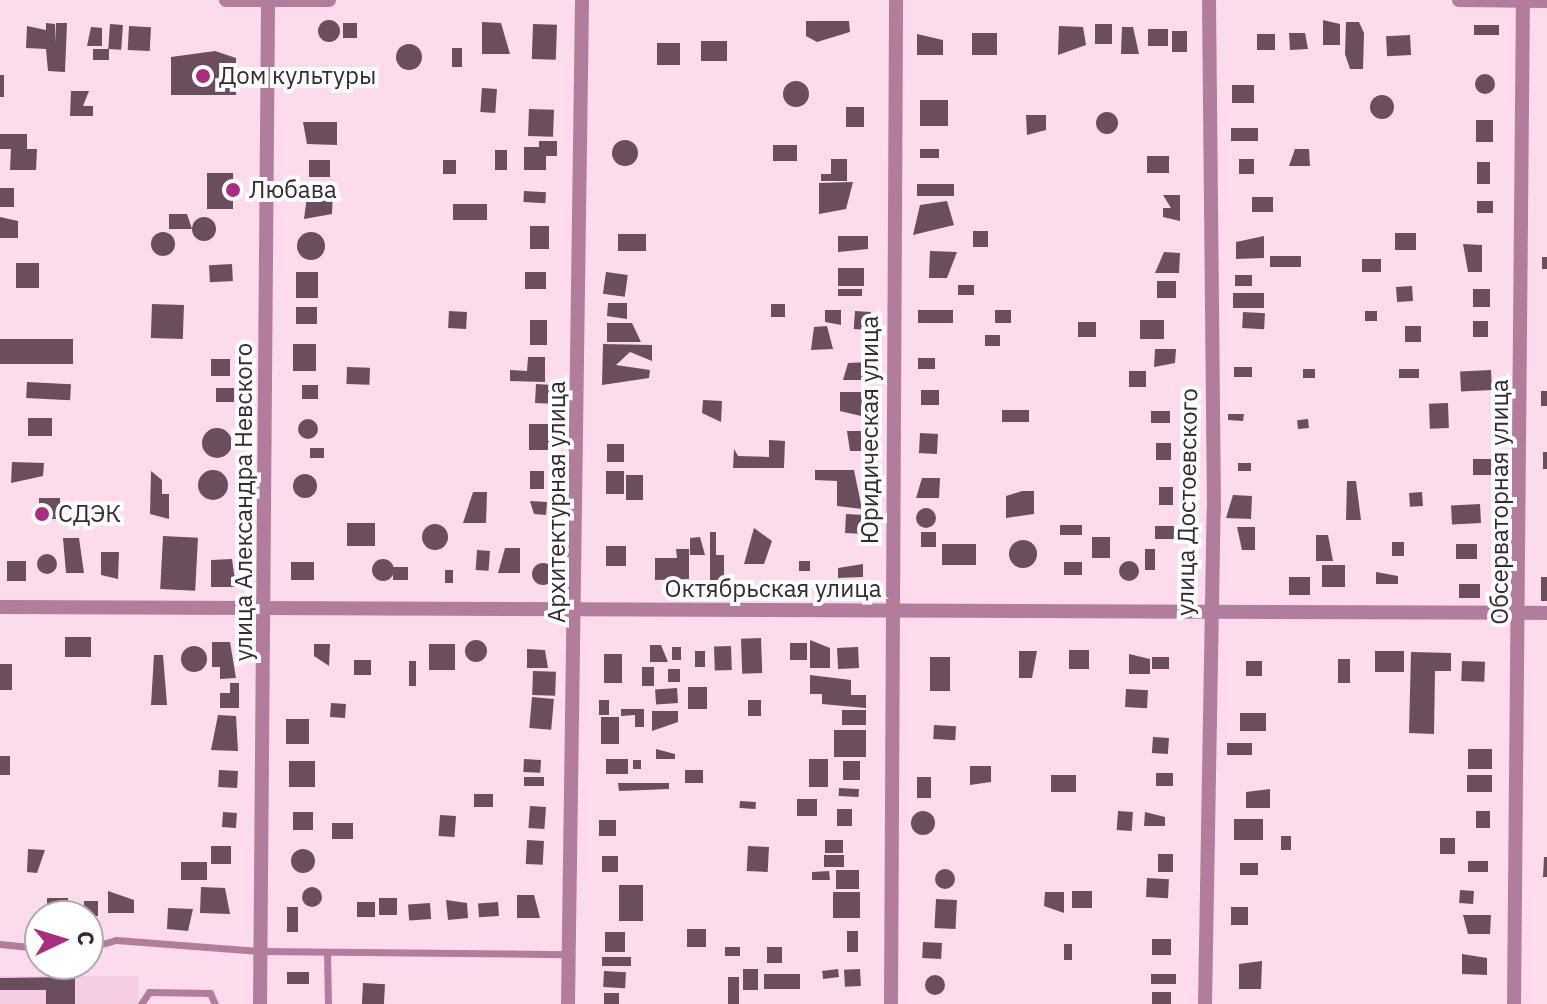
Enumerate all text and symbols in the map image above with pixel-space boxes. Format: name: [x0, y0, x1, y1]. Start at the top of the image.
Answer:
place label: Дом культуры: [219, 62, 376, 90]
marker: Дом культуры: [194, 67, 212, 85]
place label: Любава: [249, 176, 337, 204]
marker: Любава: [224, 181, 242, 199]
street label: Юридическая улица: [856, 316, 884, 544]
street label: улица Александра Невского: [230, 343, 258, 661]
street label: Обсерваторная улица: [1486, 379, 1514, 625]
street label: Архитектурная улица: [543, 381, 571, 623]
street label: улица Достоевского: [1171, 388, 1203, 616]
place label: СДЭК: [58, 500, 121, 528]
marker: СДЭК: [33, 505, 51, 523]
street label: Октябрьская улица: [665, 575, 881, 603]
north arrow: [24, 900, 104, 980]
text: С: [71, 930, 101, 947]

